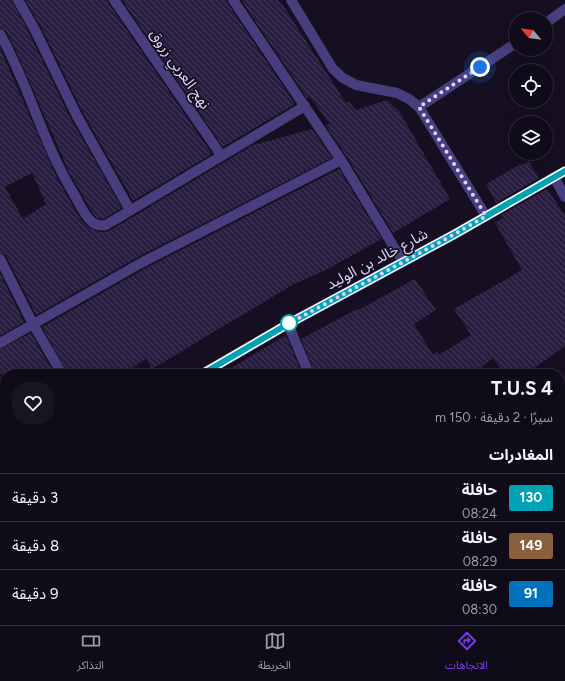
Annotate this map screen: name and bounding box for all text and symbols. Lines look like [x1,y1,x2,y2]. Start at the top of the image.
north arrow [509,12,553,56]
map controls [509,12,553,160]
street label: نهج العربي زروق [143,25,214,114]
your location [470,57,490,77]
button: locate [509,64,553,108]
button: layers [509,116,553,160]
street label: شارع خالد بن الوليد [323,225,432,296]
unlabelled marker [280,314,298,332]
text: T.U.S 4 [491,377,553,400]
button: heart [12,382,54,424]
text: سيرًا · 2 دقيقة · 150 m [435,410,553,425]
text: المغادرات [489,446,553,464]
text: حافلة [462,481,497,499]
text: 3 دقيقة [12,489,58,507]
text: 130 [520,489,542,506]
text: 08:24 [462,506,497,521]
text: حافلة [462,529,497,547]
text: 8 دقيقة [12,537,59,555]
text: 149 [520,537,542,554]
text: 08:29 [463,554,497,569]
text: حافلة [462,577,497,595]
text: 9 دقيقة [12,585,58,603]
text: 91 [524,585,538,602]
text: 08:30 [462,602,497,617]
tab: التذاكر [77,630,104,677]
tab: الخريطة [258,630,291,677]
tab: الاتجاهات [445,630,488,677]

